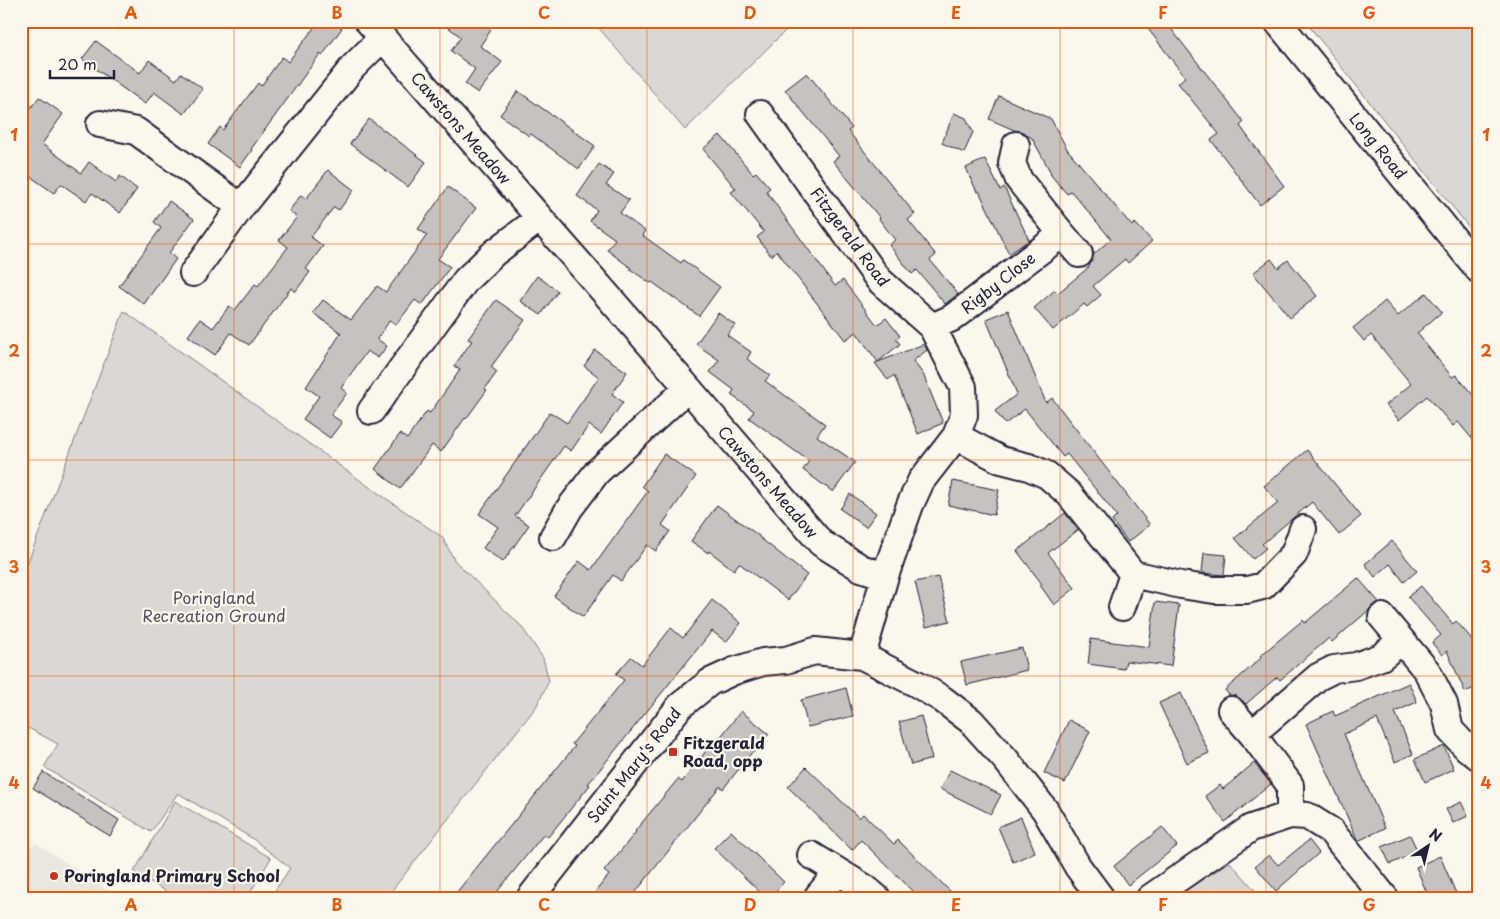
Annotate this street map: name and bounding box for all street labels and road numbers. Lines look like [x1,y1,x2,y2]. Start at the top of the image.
street label: Cawstons Meadow [406,66,518,189]
street label: Long Road [1344,107,1413,184]
street label: Fitzgerald Road [805,182,896,291]
street label: Rigby Close [955,245,1040,319]
street label: Cawstons Meadow [713,420,825,543]
street label: Saint Mary's Road [580,702,686,827]

